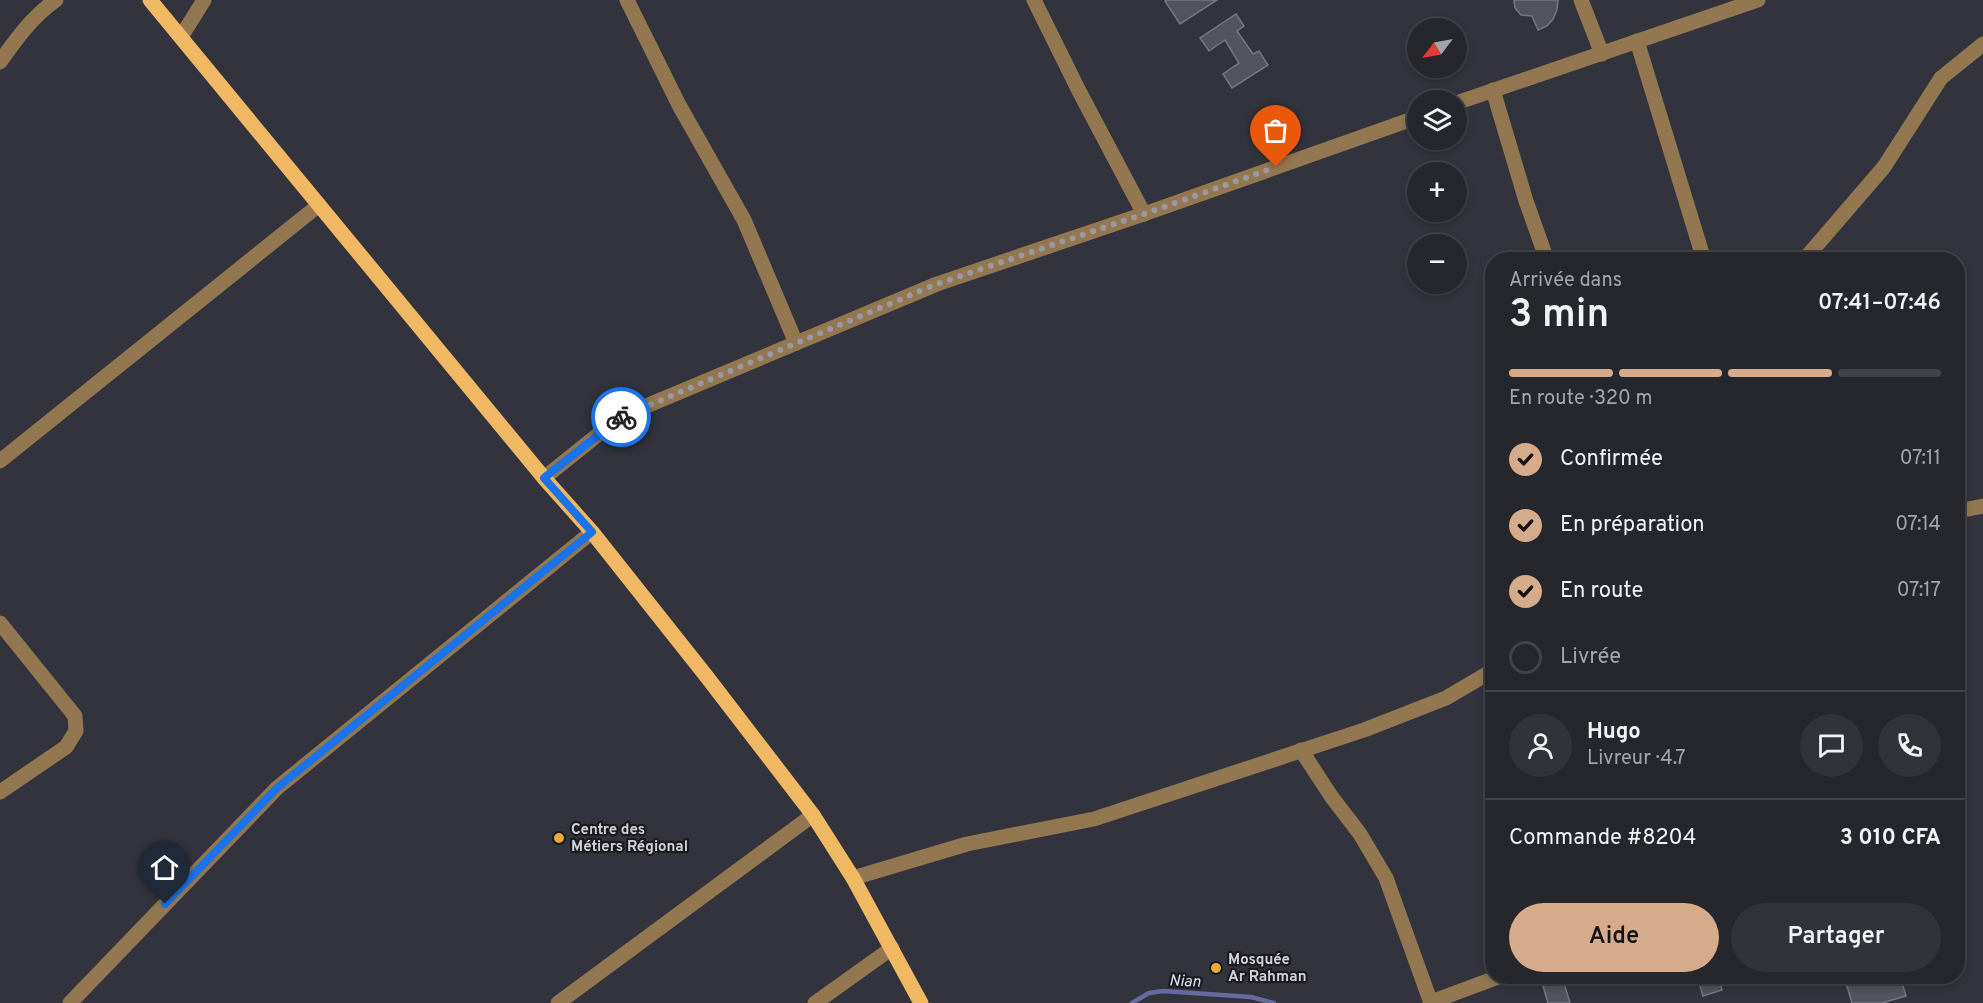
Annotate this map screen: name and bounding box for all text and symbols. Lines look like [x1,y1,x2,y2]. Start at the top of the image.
north arrow [1407,18,1467,78]
map controls [1407,18,1467,294]
button: layers [1407,90,1467,150]
pin [1250,105,1301,167]
icon: bag [1259,114,1292,147]
button: + [1407,162,1467,222]
button: − [1407,234,1467,294]
text: Arrivée dans [1509,268,1622,294]
text: 07:41–07:46 [1818,290,1941,317]
text: 3 min [1509,292,1609,341]
text: En route · 320 m [1509,386,1652,412]
courier [591,387,651,447]
icon: bike [605,401,638,434]
icon: check [1509,443,1542,476]
text: Confirmée [1560,446,1663,473]
text: 07:11 [1900,446,1941,472]
icon: check [1509,509,1542,542]
text: En préparation [1560,512,1705,539]
text: 07:14 [1895,512,1941,538]
icon: check [1509,575,1542,608]
text: En route [1560,578,1643,605]
text: 07:17 [1897,578,1941,604]
text: Livrée [1560,644,1621,671]
button: person [1509,714,1572,777]
button: chat [1800,714,1863,777]
button: phone [1878,714,1941,777]
text: Hugo [1587,719,1641,746]
text: Livreur · 4.7 [1587,746,1686,772]
place label: Centre des Métiers Régional [571,821,688,857]
text: Commande #8204 [1509,825,1696,852]
text: 3 010 CFA [1840,825,1941,852]
marker: Centre des Métiers Régional [552,831,566,845]
pin [139,842,190,904]
icon: home [148,851,181,884]
button: Aide [1509,903,1719,972]
button: Partager [1731,903,1941,972]
place label: Mosquée Ar Rahman [1228,951,1307,987]
marker: Mosquée Ar Rahman [1209,961,1223,975]
water label: Nian [1168,971,1202,993]

